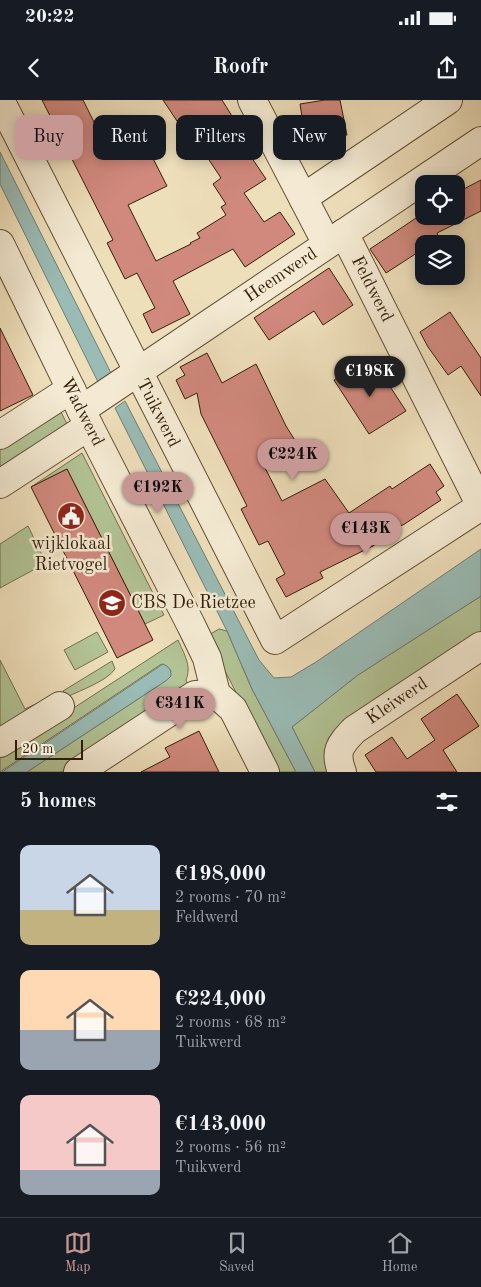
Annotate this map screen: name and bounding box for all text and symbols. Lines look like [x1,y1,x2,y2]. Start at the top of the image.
text: 20:22 [25,8,74,27]
icon: back [20,54,48,82]
icon: share [433,54,461,82]
text: Roofr [213,56,268,78]
chip: Buy [15,115,83,160]
chip: Rent [93,115,166,160]
chip: Filters [176,115,263,160]
chip: New [273,115,346,160]
map controls [415,175,465,285]
button: locate [415,175,465,225]
button: layers [415,235,465,285]
street label: Heemwerd [241,244,321,306]
street label: Feldwerd [348,253,396,325]
pin: €198K [335,356,405,398]
text: €198K [345,364,395,380]
street label: Wadwerd [57,375,107,449]
street label: Tuikwerd [133,376,183,450]
pin: €224K [258,438,328,481]
text: €224K [268,447,318,463]
pin: €192K [123,472,193,514]
text: €192K [133,480,183,496]
public building icon: wijklokaal Rietvogel [56,501,86,531]
pin: €143K [331,512,401,555]
text: €143K [341,521,391,537]
place label: wijklokaal Rietvogel [31,535,111,574]
school or university icon: CBS De Rietzee [97,588,127,618]
place label: CBS De Rietzee [131,594,256,612]
street label: Kleiwerd [363,674,431,728]
pin: €341K [145,688,215,730]
text: €341K [155,696,205,712]
scale bar [15,737,82,760]
text: 20 m [22,742,53,756]
icon: filters [433,788,461,816]
text: 5 homes [20,791,96,812]
text: €198,000 [175,864,266,885]
icon: home [60,865,120,925]
text: 2 rooms · 70 m² [175,890,286,906]
text: Feldwerd [175,910,239,926]
text: €224,000 [175,989,266,1010]
icon: home [60,990,120,1050]
text: 2 rooms · 68 m² [175,1015,286,1031]
text: Tuikwerd [175,1035,242,1051]
text: €143,000 [175,1114,266,1135]
icon: home [60,1115,120,1175]
text: 2 rooms · 56 m² [175,1140,286,1156]
text: Tuikwerd [175,1160,242,1176]
tab: Map [64,1229,92,1276]
tab: Saved [219,1229,255,1276]
tab: Home [382,1229,417,1276]

